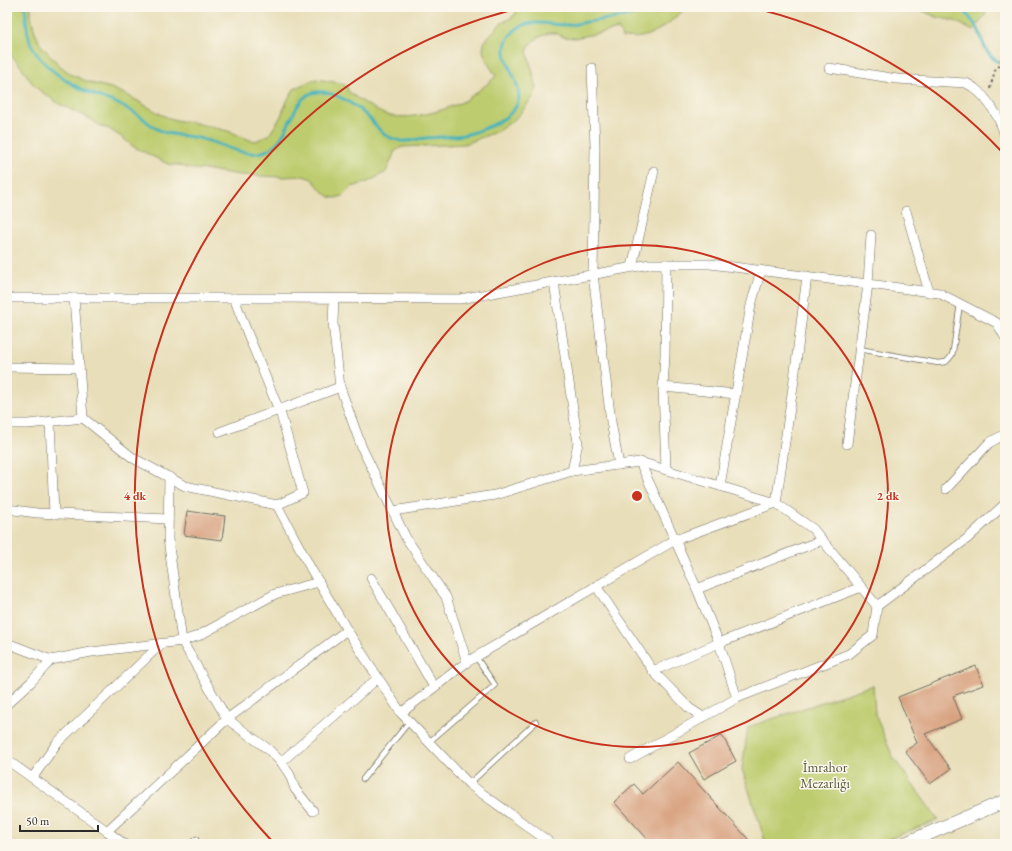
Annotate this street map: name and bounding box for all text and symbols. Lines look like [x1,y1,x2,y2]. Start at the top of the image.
text: 4 dk [124,488,147,504]
text: 2 dk [877,488,900,504]
centre of rings [630,489,644,503]
park label: İmrahor Mezarlığı [800,758,850,792]
scale bar [20,807,98,833]
text: 50 m [26,813,50,829]

